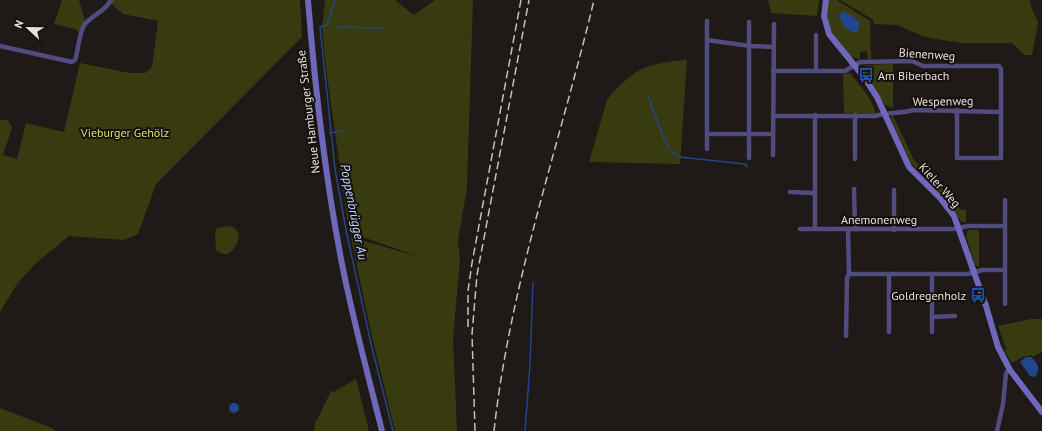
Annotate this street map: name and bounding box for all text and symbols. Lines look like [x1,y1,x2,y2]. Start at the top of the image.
north arrow [8,8,48,48]
text: N [11,18,27,30]
street label: Bienenweg [898,45,956,63]
street label: Neue Hamburger Straße [293,49,323,175]
bus stop icon: Am Biberbach [857,66,875,84]
place label: Am Biberbach [878,68,949,83]
street label: Wespenweg [912,93,974,109]
park label: Vieburger Gehölz [80,125,169,140]
street label: Kieler Weg [916,159,964,211]
water label: Poppenbrügger Au [336,163,372,262]
street label: Anemonenweg [841,212,917,227]
bus stop icon: Goldregenholz [969,286,987,304]
place label: Goldregenholz [891,288,966,303]

